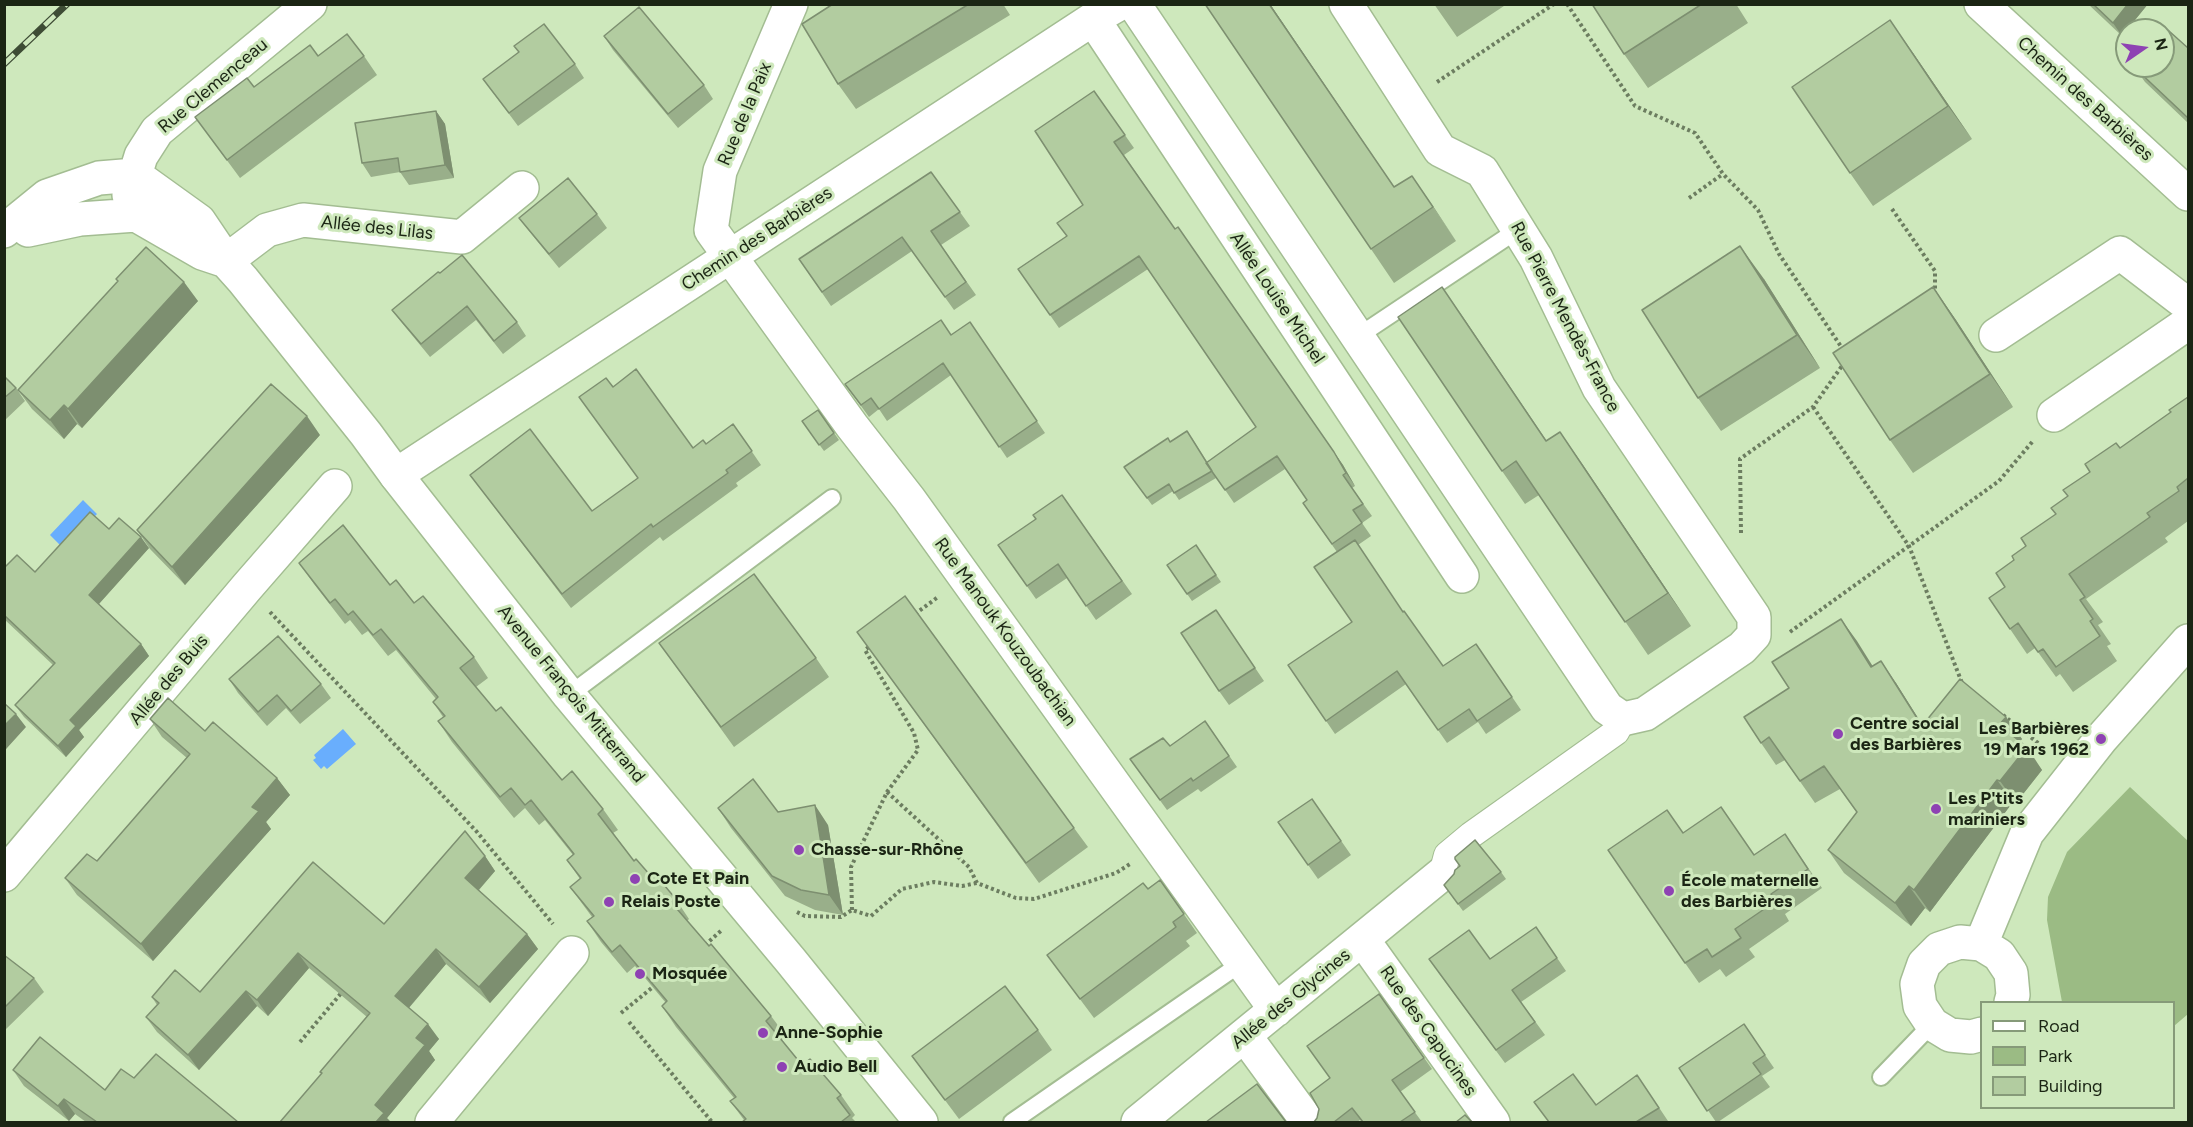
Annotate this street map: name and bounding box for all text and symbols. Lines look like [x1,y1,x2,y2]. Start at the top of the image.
north arrow [2115,18,2175,78]
street label: Chemin des Barbières [2013,32,2157,166]
street label: Rue Clemenceau [154,34,272,138]
text: N [2150,36,2172,52]
street label: Rue de la Paix [714,59,776,169]
street label: Chemin des Barbières [678,182,836,296]
street label: Allée des Lilas [320,211,434,245]
street label: Rue Pierre Mendès-France [1506,218,1624,416]
street label: Allée Louise Michel [1225,228,1329,368]
street label: Rue Manouk Kouzoubachian [929,534,1081,730]
street label: Avenue François Mitterrand [493,601,649,787]
street label: Allée des Buis [125,631,213,729]
place label: Centre social des Barbières [1850,713,1961,756]
place label: Les Barbières 19 Mars 1962 [1979,718,2089,760]
marker: Centre social des Barbières [1831,727,1845,741]
marker: Les Barbières 19 Mars 1962 [2094,732,2108,746]
place label: Les P'tits mariniers [1948,788,2025,830]
marker: Les P'tits mariniers [1929,802,1943,816]
place label: Chasse-sur-Rhône [811,839,963,861]
marker: Chasse-sur-Rhône [792,843,806,857]
place label: Cote Et Pain [647,868,749,890]
place label: École maternelle des Barbières [1681,870,1819,912]
marker: Cote Et Pain [628,872,642,886]
marker: École maternelle des Barbières [1662,884,1676,898]
place label: Relais Poste [621,891,721,913]
marker: Relais Poste [602,895,616,909]
street label: Allée des Glycines [1227,945,1355,1053]
street label: Rue des Capucines [1375,962,1481,1100]
place label: Mosquée [652,963,727,985]
marker: Mosquée [633,967,647,981]
legend [1980,1001,2175,1109]
text: Road [2038,1015,2079,1037]
place label: Anne-Sophie [775,1022,883,1044]
marker: Anne-Sophie [756,1026,770,1040]
text: Park [2038,1045,2072,1067]
place label: Audio Bell [794,1056,877,1078]
marker: Audio Bell [775,1060,789,1074]
text: Building [2038,1075,2103,1097]

